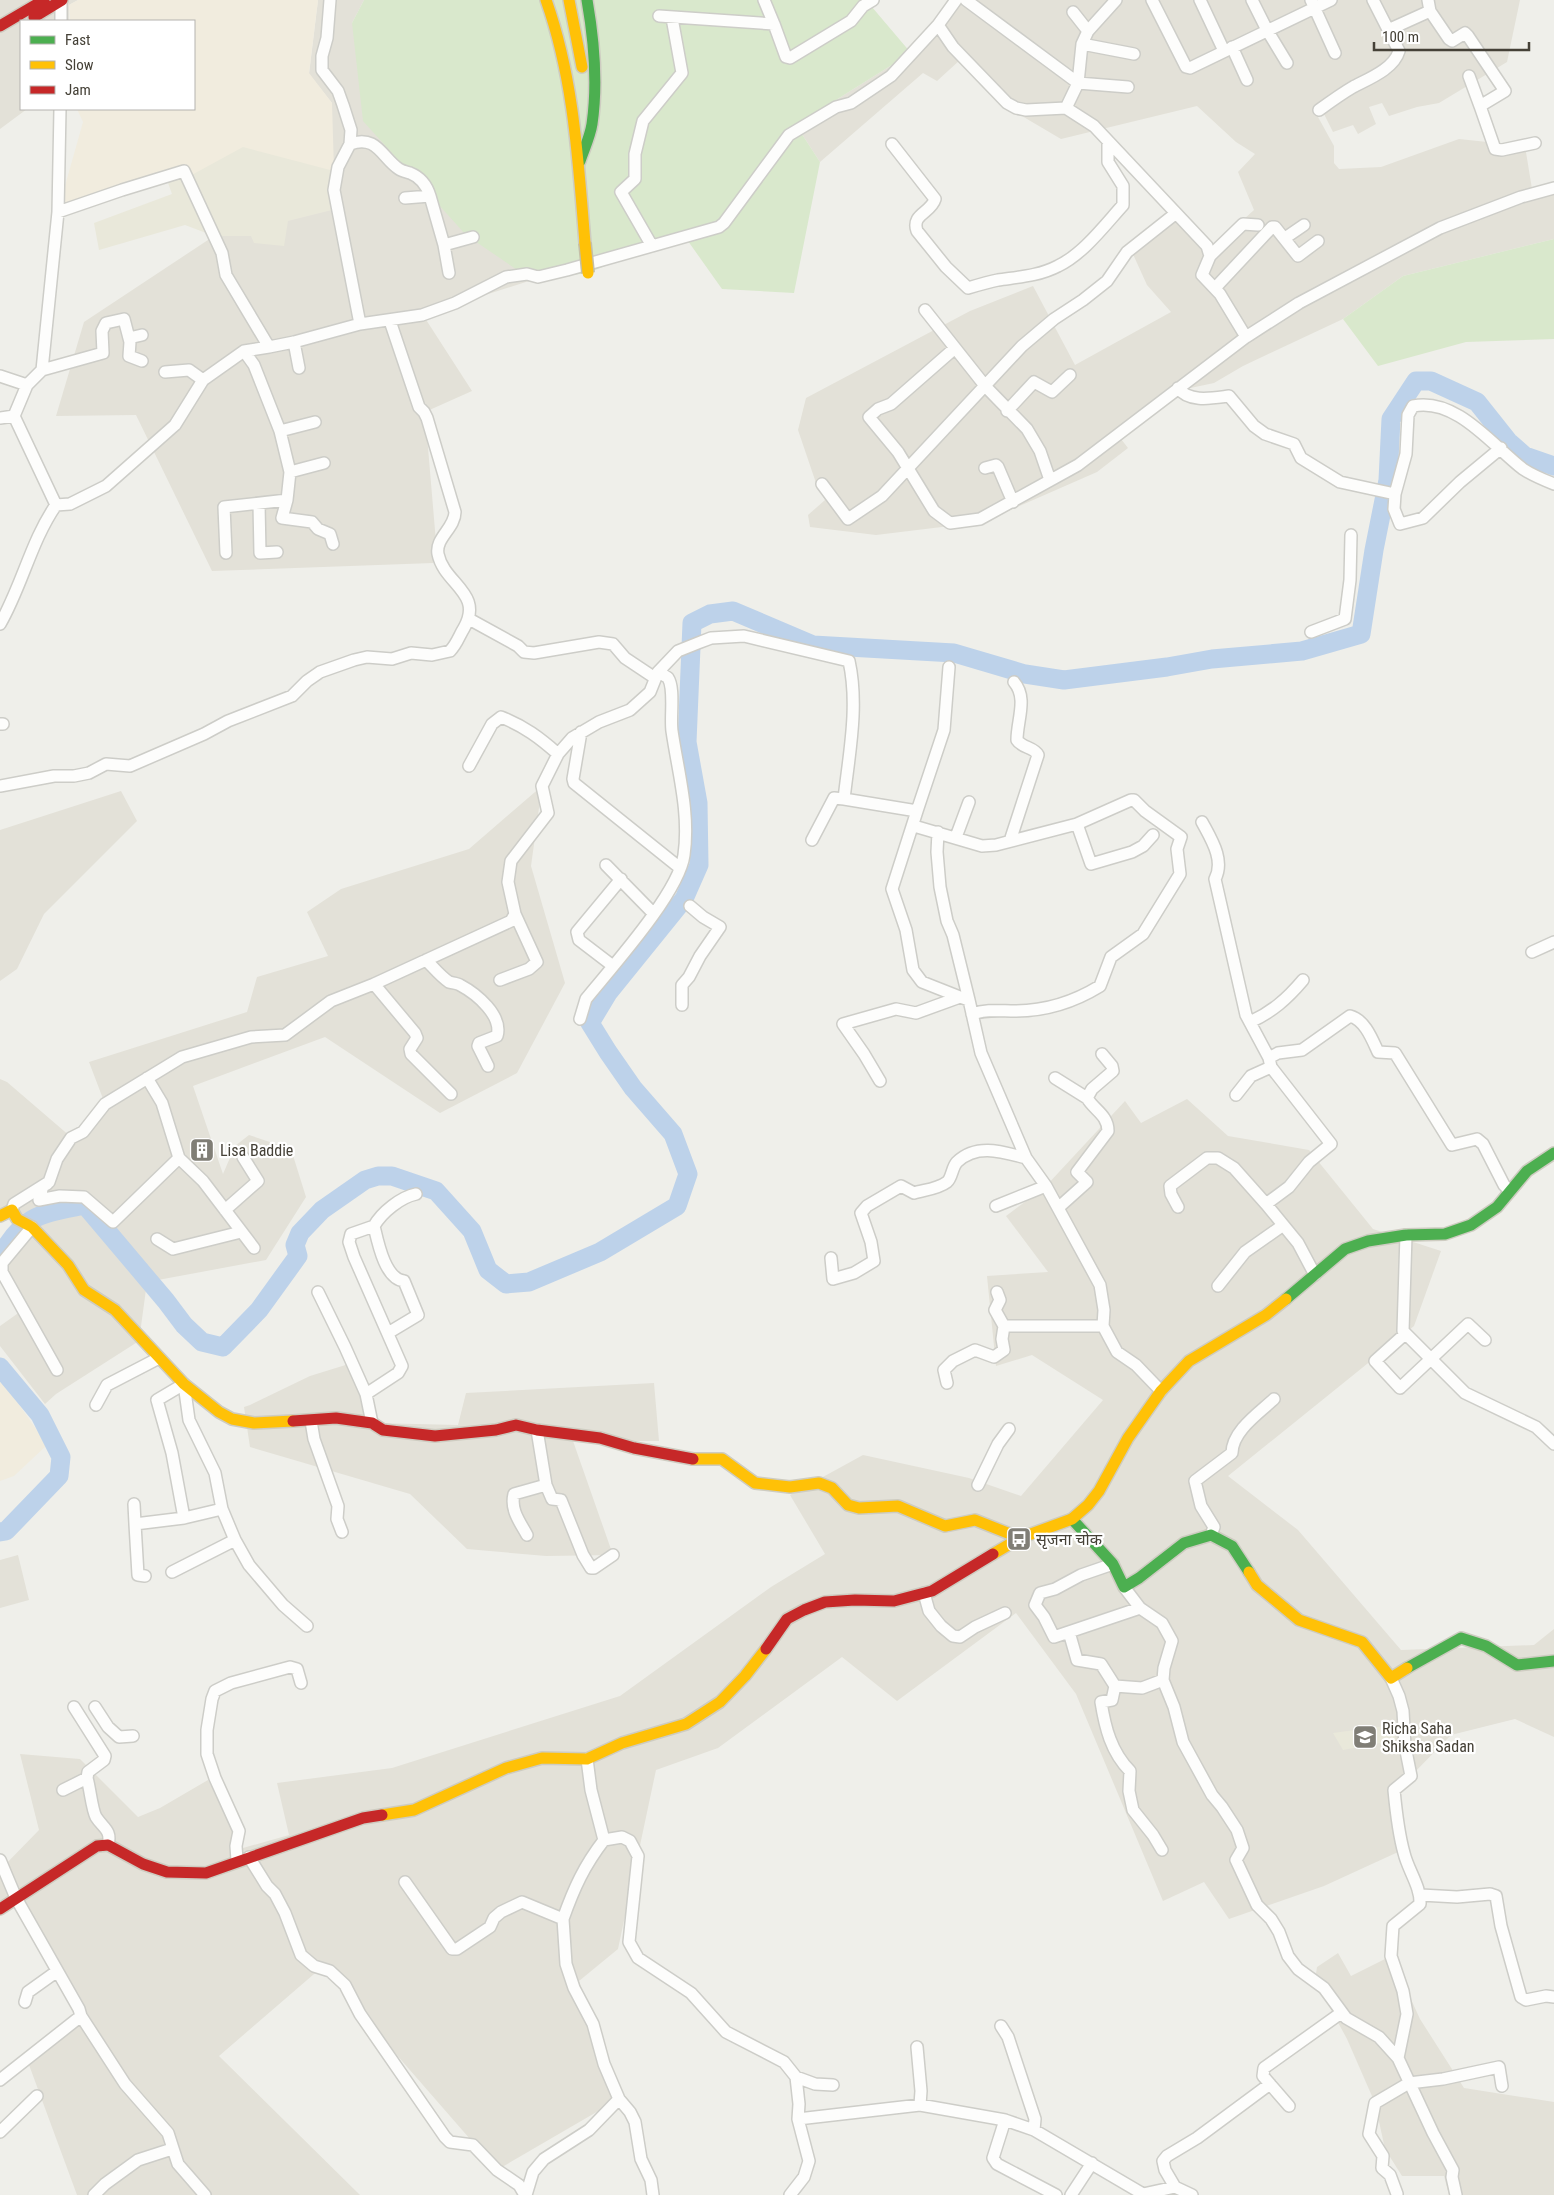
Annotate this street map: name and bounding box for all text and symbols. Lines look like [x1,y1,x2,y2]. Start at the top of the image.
legend [20,20,195,110]
scale bar [1374,20,1529,52]
text: 100 m [1382,28,1419,46]
text: Fast [65,31,90,49]
text: Slow [65,56,94,74]
text: Jam [65,81,91,99]
building icon: Lisa Baddie [189,1137,215,1163]
place label: Lisa Baddie [220,1141,293,1160]
bus stop icon: सृजना चोक [1006,1526,1032,1552]
place label: सृजना चोक [1036,1530,1103,1550]
place label: Richa Saha Shiksha Sadan [1382,1719,1475,1756]
school or university icon: Richa Saha Shiksha Sadan [1352,1724,1378,1750]

